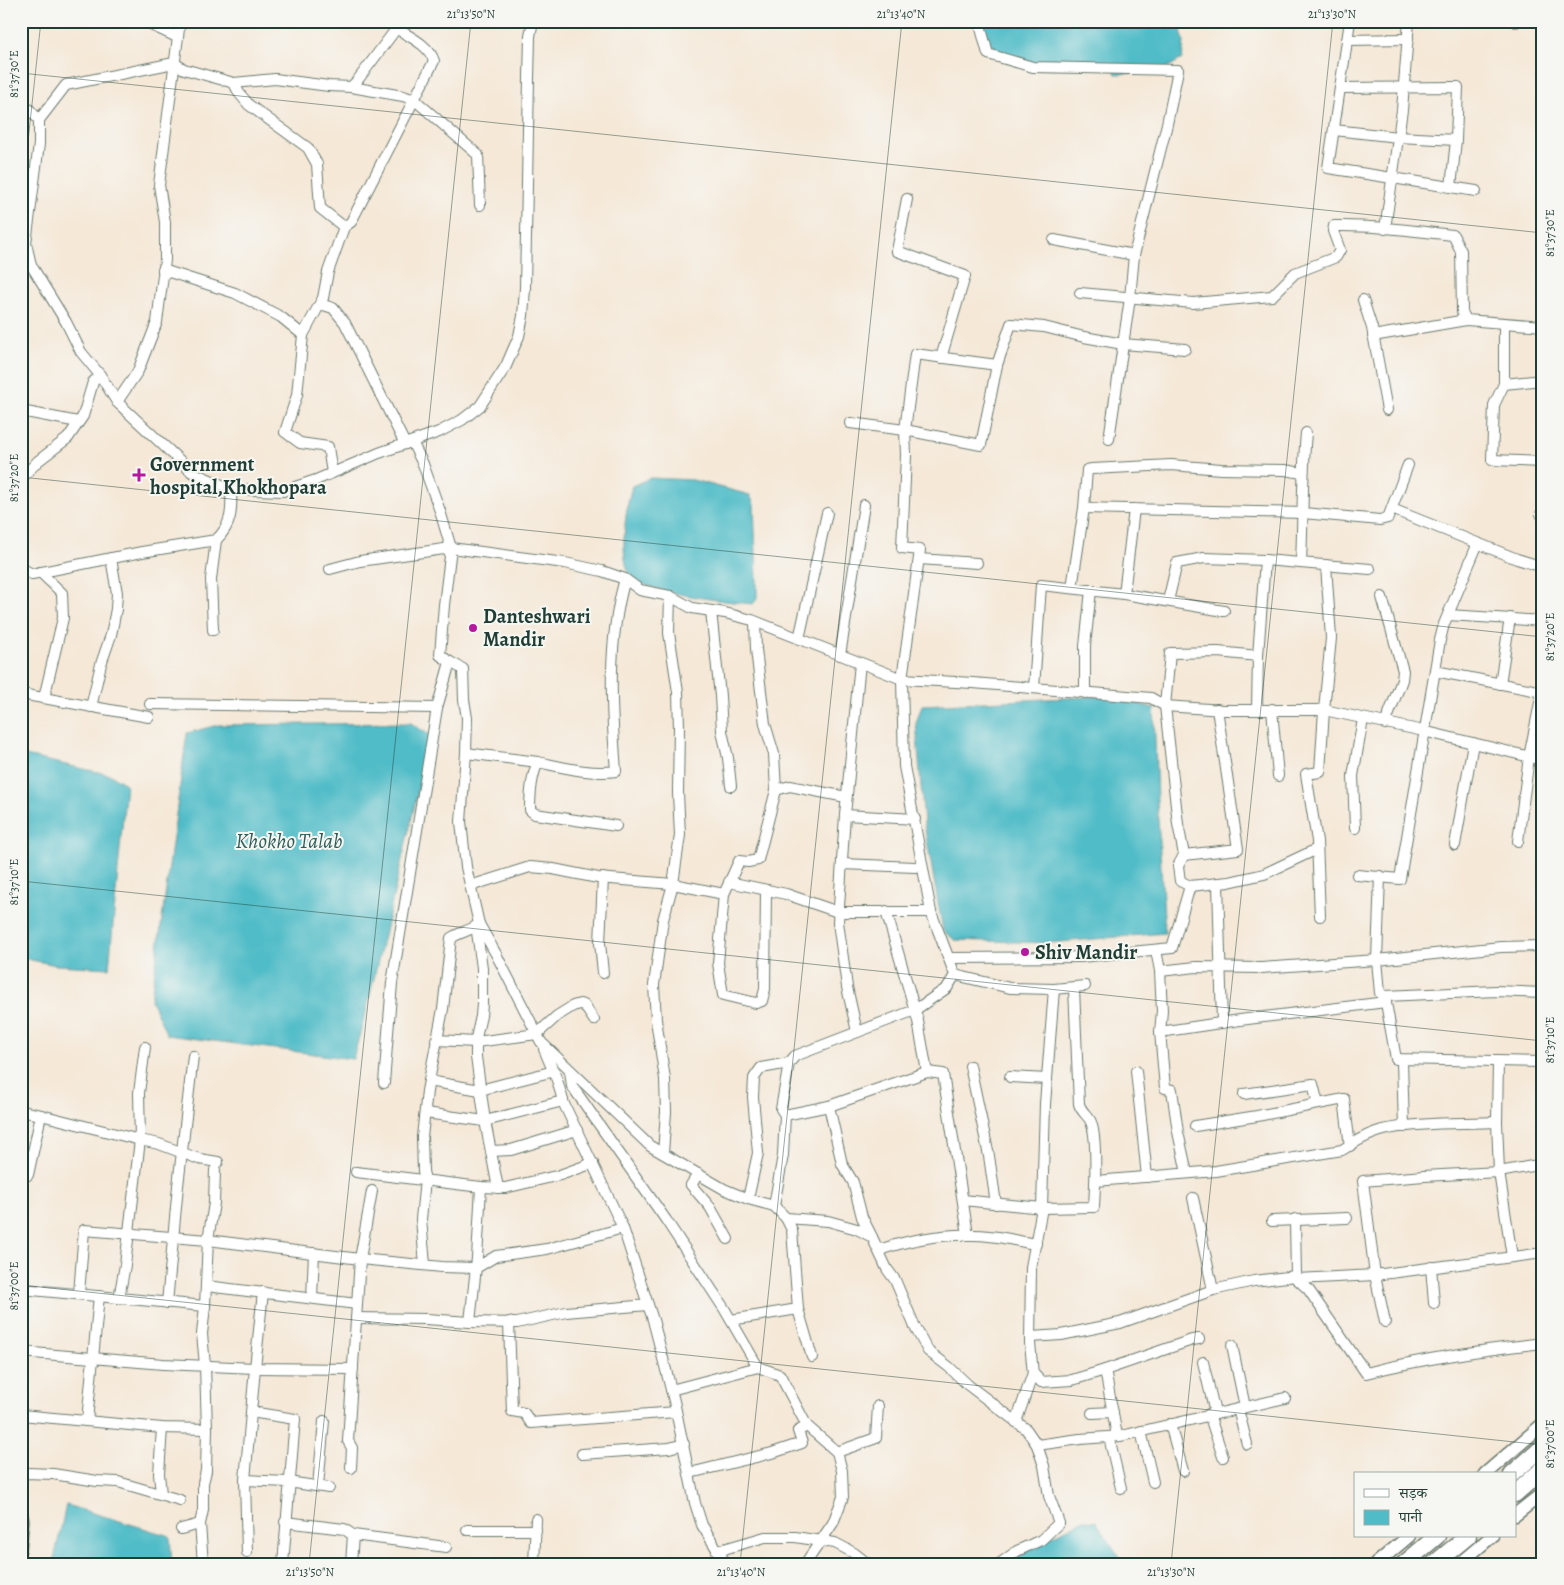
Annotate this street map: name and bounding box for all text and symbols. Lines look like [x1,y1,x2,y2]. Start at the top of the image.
text: 21°13'50"N [447,6,496,22]
text: 21°13'40"N [877,6,926,22]
text: 21°13'30"N [1308,6,1356,22]
text: 81°37'30"E [6,50,22,98]
text: 81°37'30"E [1542,209,1558,257]
place label: Government hospital,Khokhopara [150,451,327,501]
text: 81°37'20"E [6,454,22,502]
marker: Government hospital,Khokhopara [132,468,146,482]
place label: Danteshwari Mandir [483,603,591,653]
text: 81°37'20"E [1542,613,1558,661]
marker: Danteshwari Mandir [467,622,479,634]
water label: Khokho Talab [236,827,343,855]
text: 81°37'10"E [6,859,22,905]
place label: Shiv Mandir [1035,939,1138,966]
marker: Shiv Mandir [1019,946,1031,958]
text: 81°37'10"E [1542,1017,1558,1063]
text: 81°37'00"E [6,1261,22,1311]
text: 81°37'00"E [1542,1419,1558,1469]
legend [1354,1472,1516,1538]
text: सड़क [1398,1483,1428,1503]
text: पानी [1398,1507,1423,1527]
text: 21°13'50"N [286,1564,335,1580]
text: 21°13'40"N [717,1564,766,1580]
text: 21°13'30"N [1147,1564,1195,1580]

